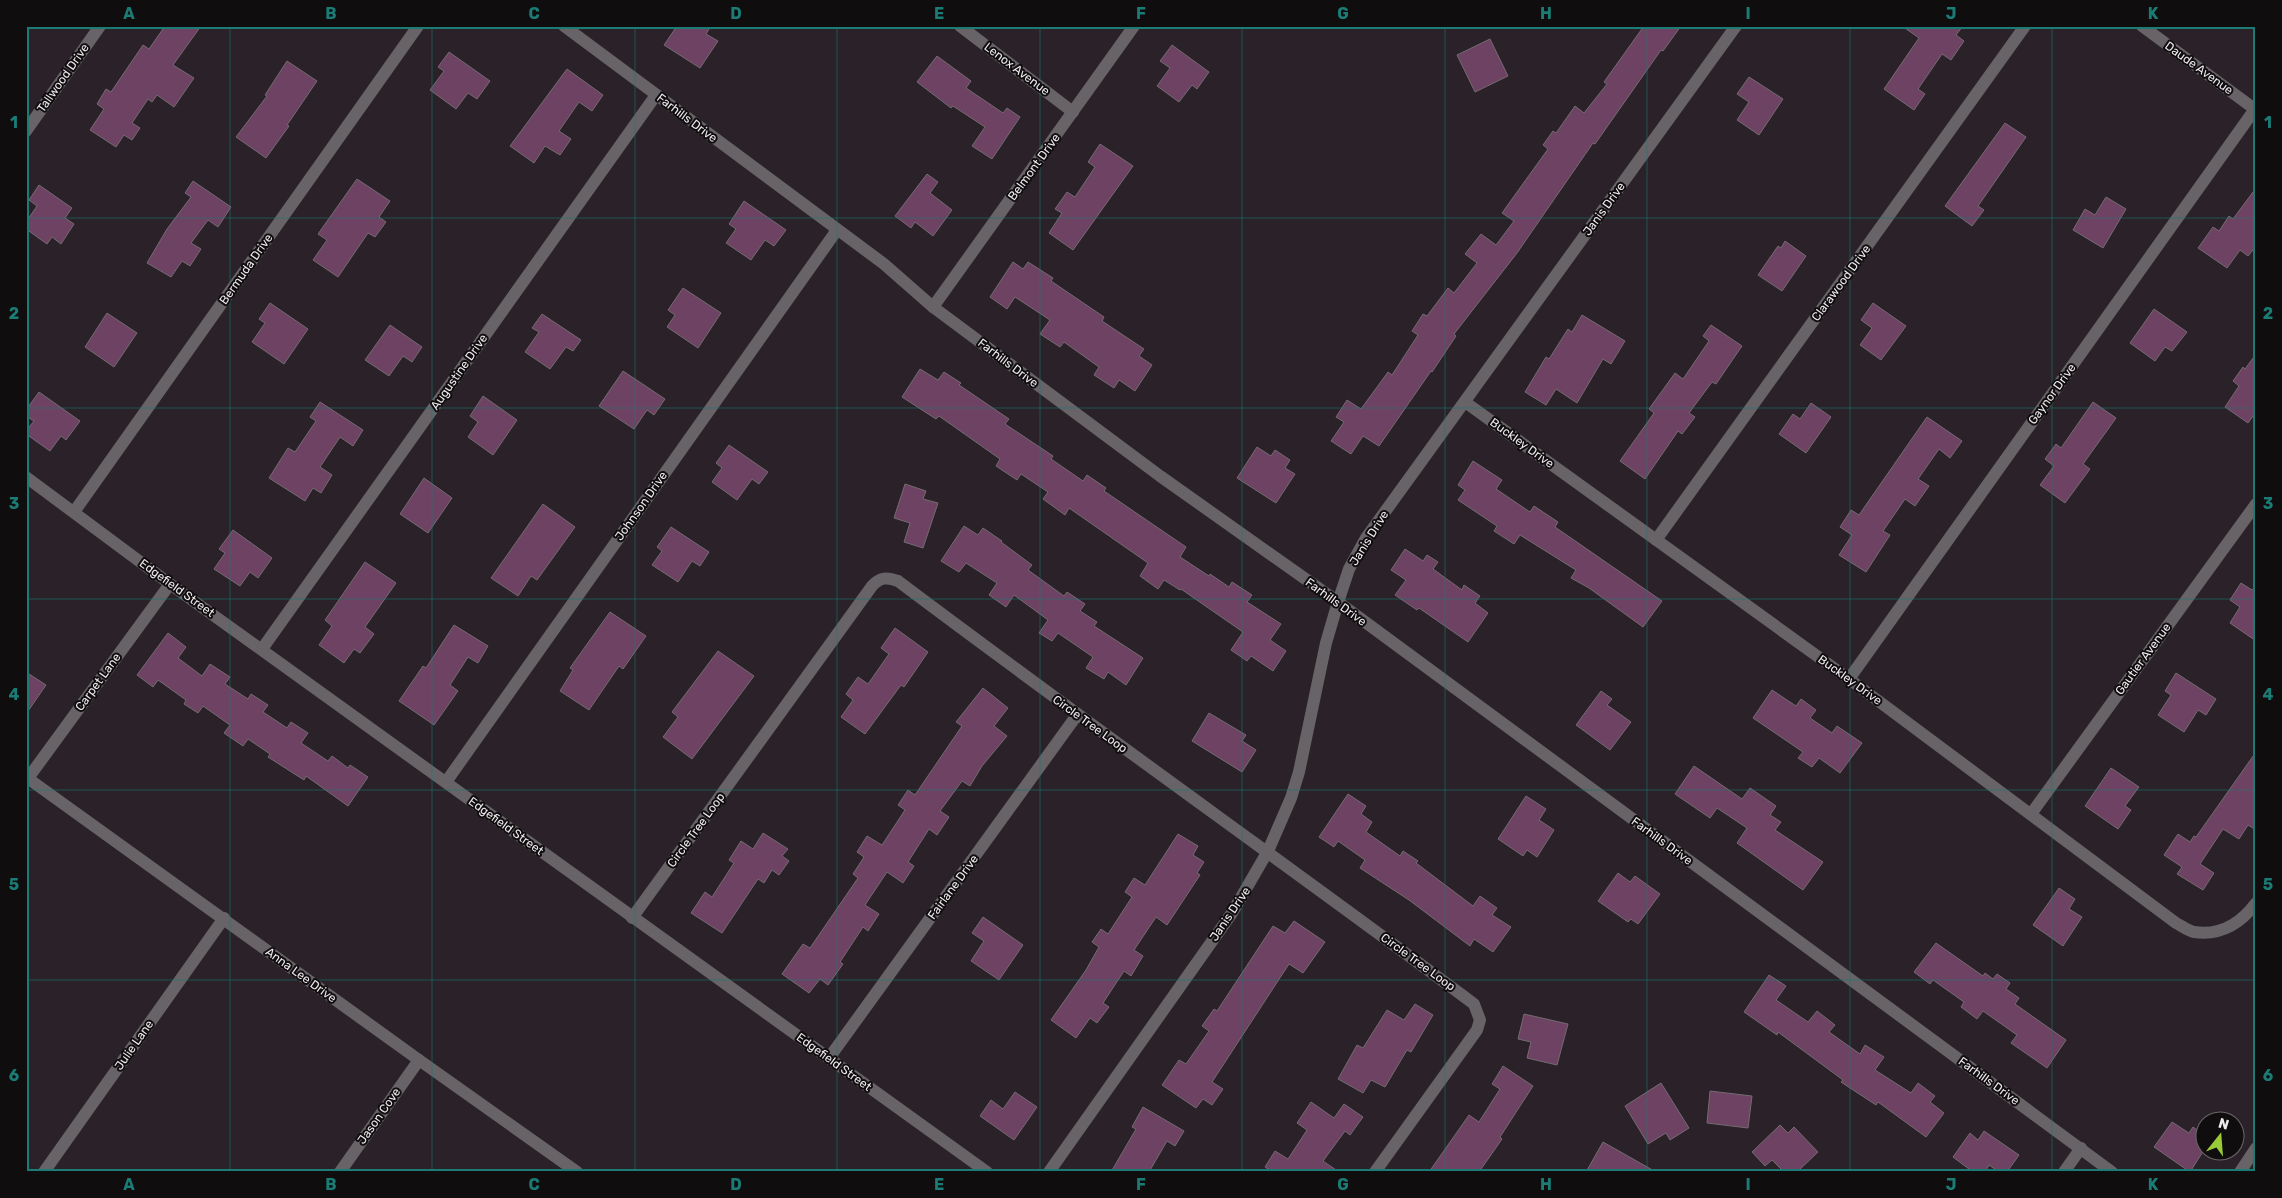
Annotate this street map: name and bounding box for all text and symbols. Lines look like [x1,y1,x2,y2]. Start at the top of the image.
text: A [123,4,135,23]
text: B [325,4,337,23]
text: C [528,4,540,23]
text: D [730,4,742,23]
text: E [934,4,944,23]
text: F [1136,4,1146,23]
text: G [1337,4,1349,23]
text: H [1540,4,1552,23]
text: I [1745,4,1751,23]
text: J [1946,4,1956,23]
text: K [2148,4,2159,23]
street label: Daude Avenue [2162,39,2236,98]
street label: Lenox Avenue [981,40,1053,98]
street label: Tallwood Drive [34,41,92,115]
street label: Farhills Drive [654,91,720,145]
text: 1 [10,113,18,132]
text: 1 [2264,113,2272,132]
street label: Belmont Drive [1005,131,1063,203]
street label: Janis Drive [1580,179,1628,238]
street label: Bermuda Drive [217,231,276,307]
street label: Clarawood Drive [1809,242,1874,324]
text: 2 [9,304,19,323]
text: 2 [2263,304,2273,323]
street label: Augustine Drive [428,331,490,413]
street label: Farhills Drive [975,336,1041,390]
street label: Gaynor Drive [2025,361,2079,427]
street label: Buckley Drive [1487,415,1557,471]
street label: Johnson Drive [612,469,670,543]
text: 3 [9,494,19,513]
text: 3 [2263,494,2273,513]
street label: Janis Drive [1347,508,1392,568]
street label: Edgefield Street [137,556,217,620]
street label: Farhills Drive [1303,575,1369,629]
street label: Gautier Avenue [2112,620,2174,698]
street label: Carpet Lane [72,650,124,714]
street label: Buckley Drive [1815,652,1885,708]
text: 4 [9,685,20,704]
text: 4 [2263,685,2274,704]
street label: Circle Tree Loop [1050,692,1130,756]
street label: Circle Tree Loop [664,790,728,870]
street label: Edgefield Street [466,794,546,858]
street label: Farhills Drive [1629,814,1695,868]
street label: Fairlane Drive [925,852,981,922]
text: 5 [9,875,19,894]
text: 5 [2263,875,2273,894]
street label: Janis Drive [1207,884,1253,944]
street label: Circle Tree Loop [1378,930,1458,994]
street label: Anna Lee Drive [263,945,339,1006]
street label: Julie Lane [112,1017,156,1073]
street label: Edgefield Street [794,1030,874,1094]
street label: Farhills Drive [1956,1054,2022,1108]
text: 6 [9,1066,19,1085]
text: 6 [2263,1066,2273,1085]
street label: Jason Cove [355,1085,404,1147]
north arrow [2194,1110,2244,1160]
text: N [2216,1114,2231,1134]
text: A [123,1175,135,1194]
text: B [325,1175,337,1194]
text: C [528,1175,540,1194]
text: D [730,1175,742,1194]
text: E [934,1175,944,1194]
text: F [1136,1175,1146,1194]
text: G [1337,1175,1349,1194]
text: H [1540,1175,1552,1194]
text: I [1745,1175,1751,1194]
text: J [1946,1175,1956,1194]
text: K [2148,1175,2159,1194]

